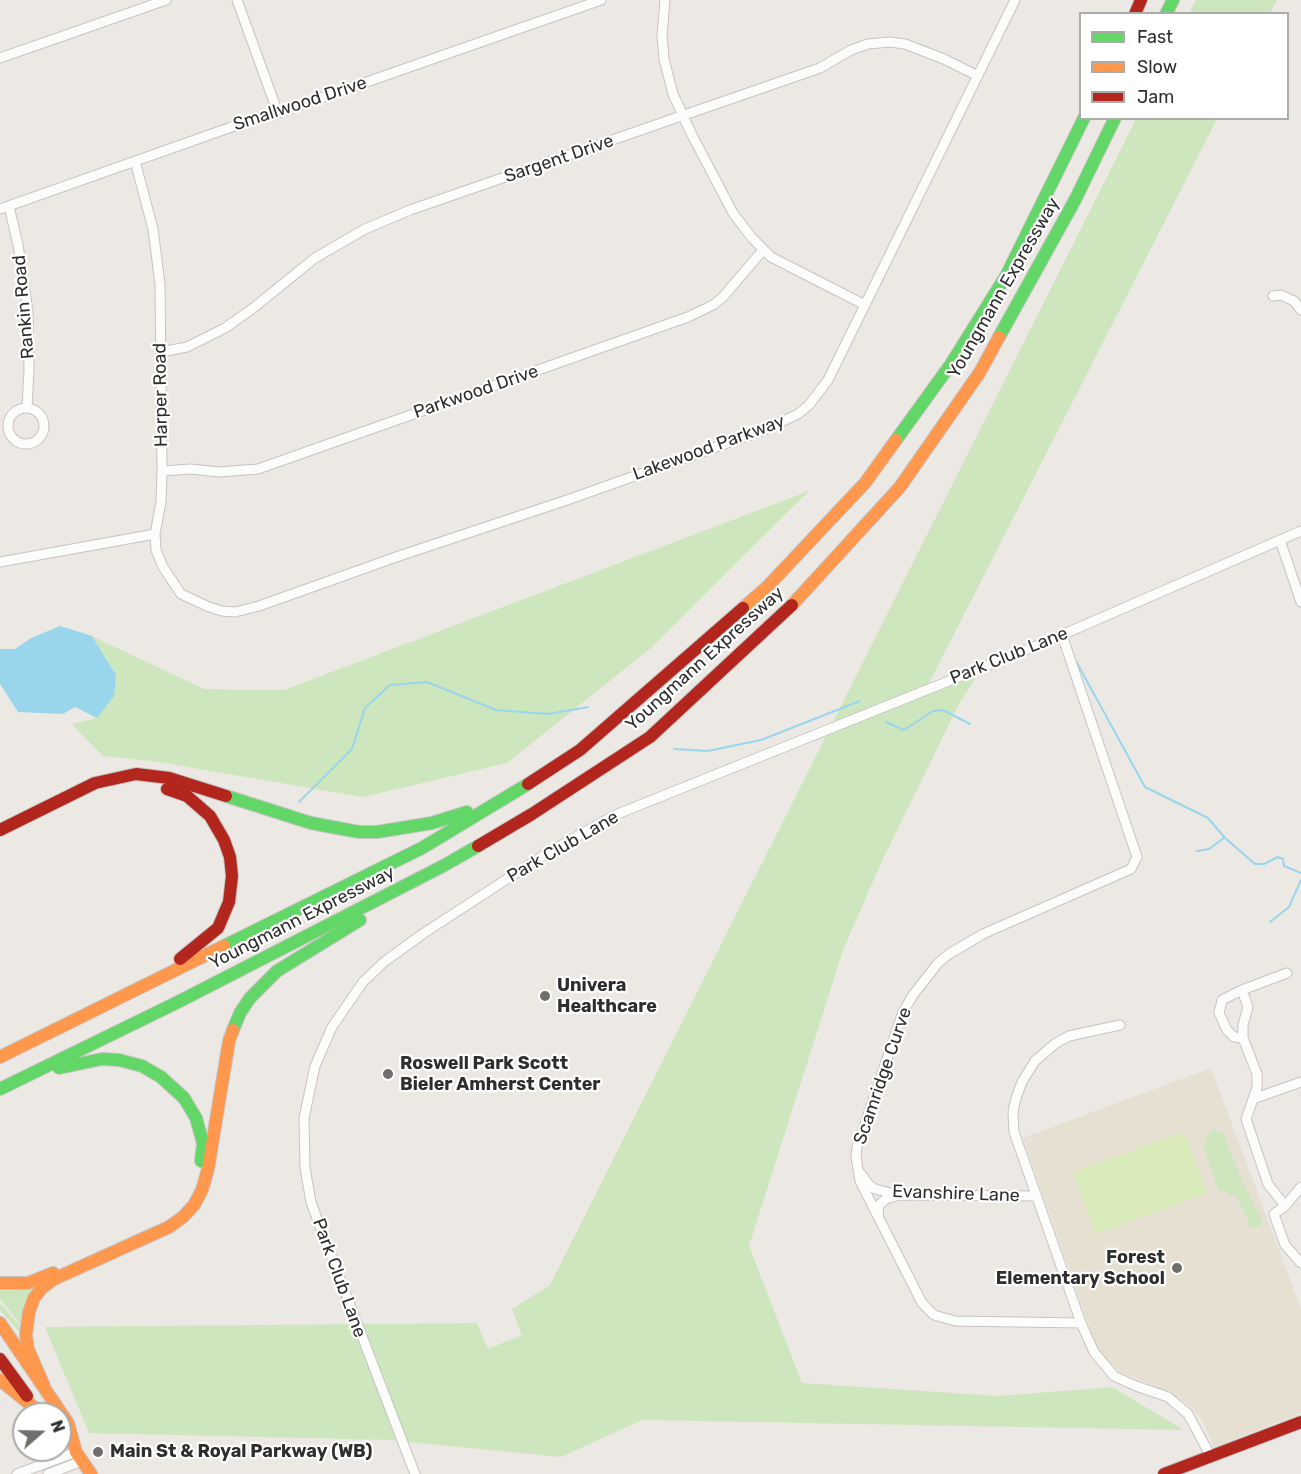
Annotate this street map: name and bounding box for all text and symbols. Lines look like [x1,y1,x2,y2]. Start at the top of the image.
legend [1079,12,1289,120]
text: Fast [1137,26,1173,48]
text: Slow [1137,56,1177,78]
street label: Smallwood Drive [230,72,370,136]
text: Jam [1137,86,1174,108]
street label: Sargent Drive [502,130,616,188]
street label: Youngmann Expressway [943,194,1065,382]
street label: Rankin Road [9,254,39,360]
street label: Harper Road [149,343,173,447]
street label: Parkwood Drive [411,361,541,423]
street label: Lakewood Parkway [630,410,788,486]
street label: Youngmann Expressway [622,582,788,736]
street label: Park Club Lane [947,623,1071,689]
street label: Park Club Lane [503,806,623,888]
street label: Youngmann Expressway [206,862,398,974]
place label: Univera Healthcare [557,975,657,1018]
marker: Univera Healthcare [538,989,552,1003]
street label: Scamridge Curve [849,1005,917,1147]
place label: Roswell Park Scott Bieler Amherst Center [400,1053,601,1096]
marker: Roswell Park Scott Bieler Amherst Center [381,1067,395,1081]
street label: Evanshire Lane [892,1181,1020,1207]
street label: Park Club Lane [307,1215,371,1341]
place label: Forest Elementary School [996,1247,1165,1290]
marker: Forest Elementary School [1170,1261,1184,1275]
north arrow [12,1402,72,1462]
text: N [47,1418,68,1435]
place label: Main St & Royal Parkway (WB) [110,1441,372,1463]
marker: Main St & Royal Parkway (WB) [91,1445,105,1459]

